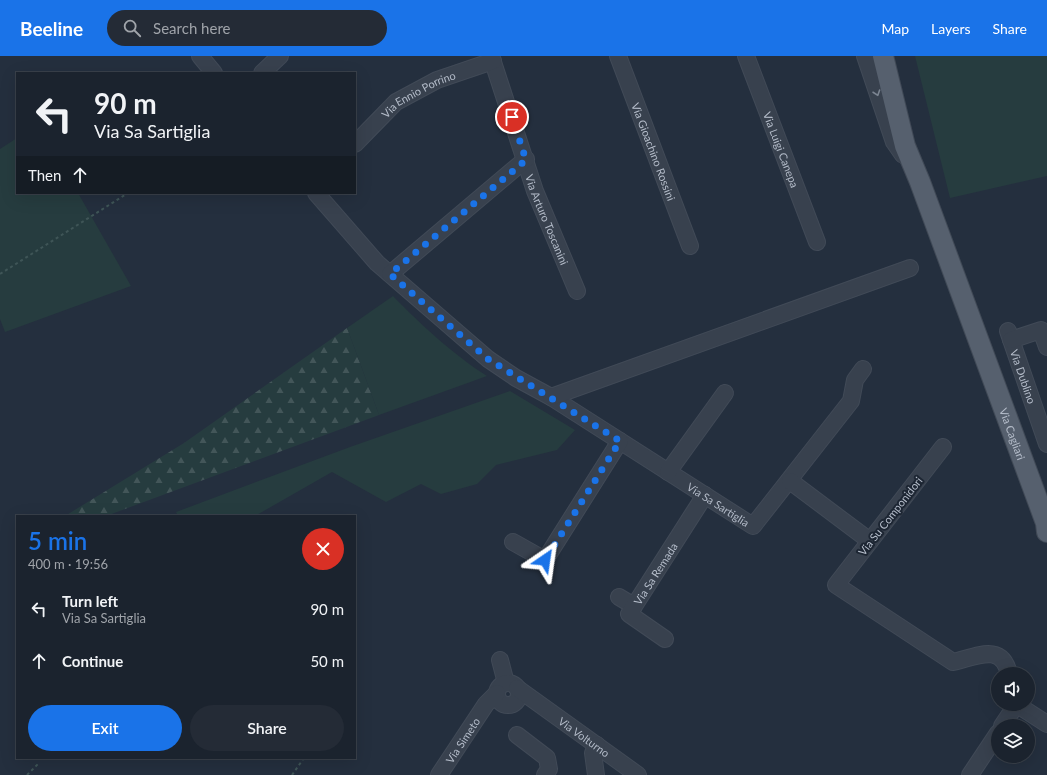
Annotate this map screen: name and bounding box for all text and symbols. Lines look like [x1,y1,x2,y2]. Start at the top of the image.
search box [107,10,387,46]
text: Beeline [20,17,83,40]
icon: search [121,17,143,39]
text: Search here [153,19,230,37]
text: Map [881,20,909,37]
text: Layers [931,20,971,37]
text: Share [993,20,1027,37]
street label: Via Ennio Porrino [378,68,457,120]
text: 90 m [94,86,157,120]
icon: left [28,88,80,140]
one-way arrow [873,89,881,96]
pin [495,100,529,134]
street label: Via Gioachino Rossini [630,101,679,203]
icon: arrive [501,106,523,128]
street label: Via Luigi Canepa [761,110,802,189]
text: Via Sa Sartiglia [94,120,210,142]
icon: ahead [69,164,91,186]
text: Then [28,166,61,184]
street label: Via Arturo Toscanini [523,173,572,267]
street label: Via Dublino [1008,347,1039,405]
street label: Via Cagliari [997,406,1029,462]
street label: Via Su Componidori [855,474,925,558]
street label: Via Sa Sartiglia [685,479,752,529]
text: 5 min [28,526,87,555]
button: close [302,528,344,570]
position arrow [524,539,566,581]
street label: Via Sa Remada [630,540,680,607]
text: 400 m · 19:56 [28,556,108,572]
text: Turn left [62,592,118,610]
icon: left [28,598,50,620]
text: 90 m [310,600,344,618]
text: Via Sa Sartiglia [62,610,146,626]
icon: ahead [28,650,50,672]
text: Continue [62,652,123,670]
text: 50 m [310,652,344,670]
map controls [991,667,1035,763]
button: sound [991,667,1035,711]
button: Exit [28,705,182,751]
button: Share [190,705,344,751]
street label: Via Volturno [556,714,613,759]
street label: Via Simeto [442,715,482,765]
button: layers [991,719,1035,763]

